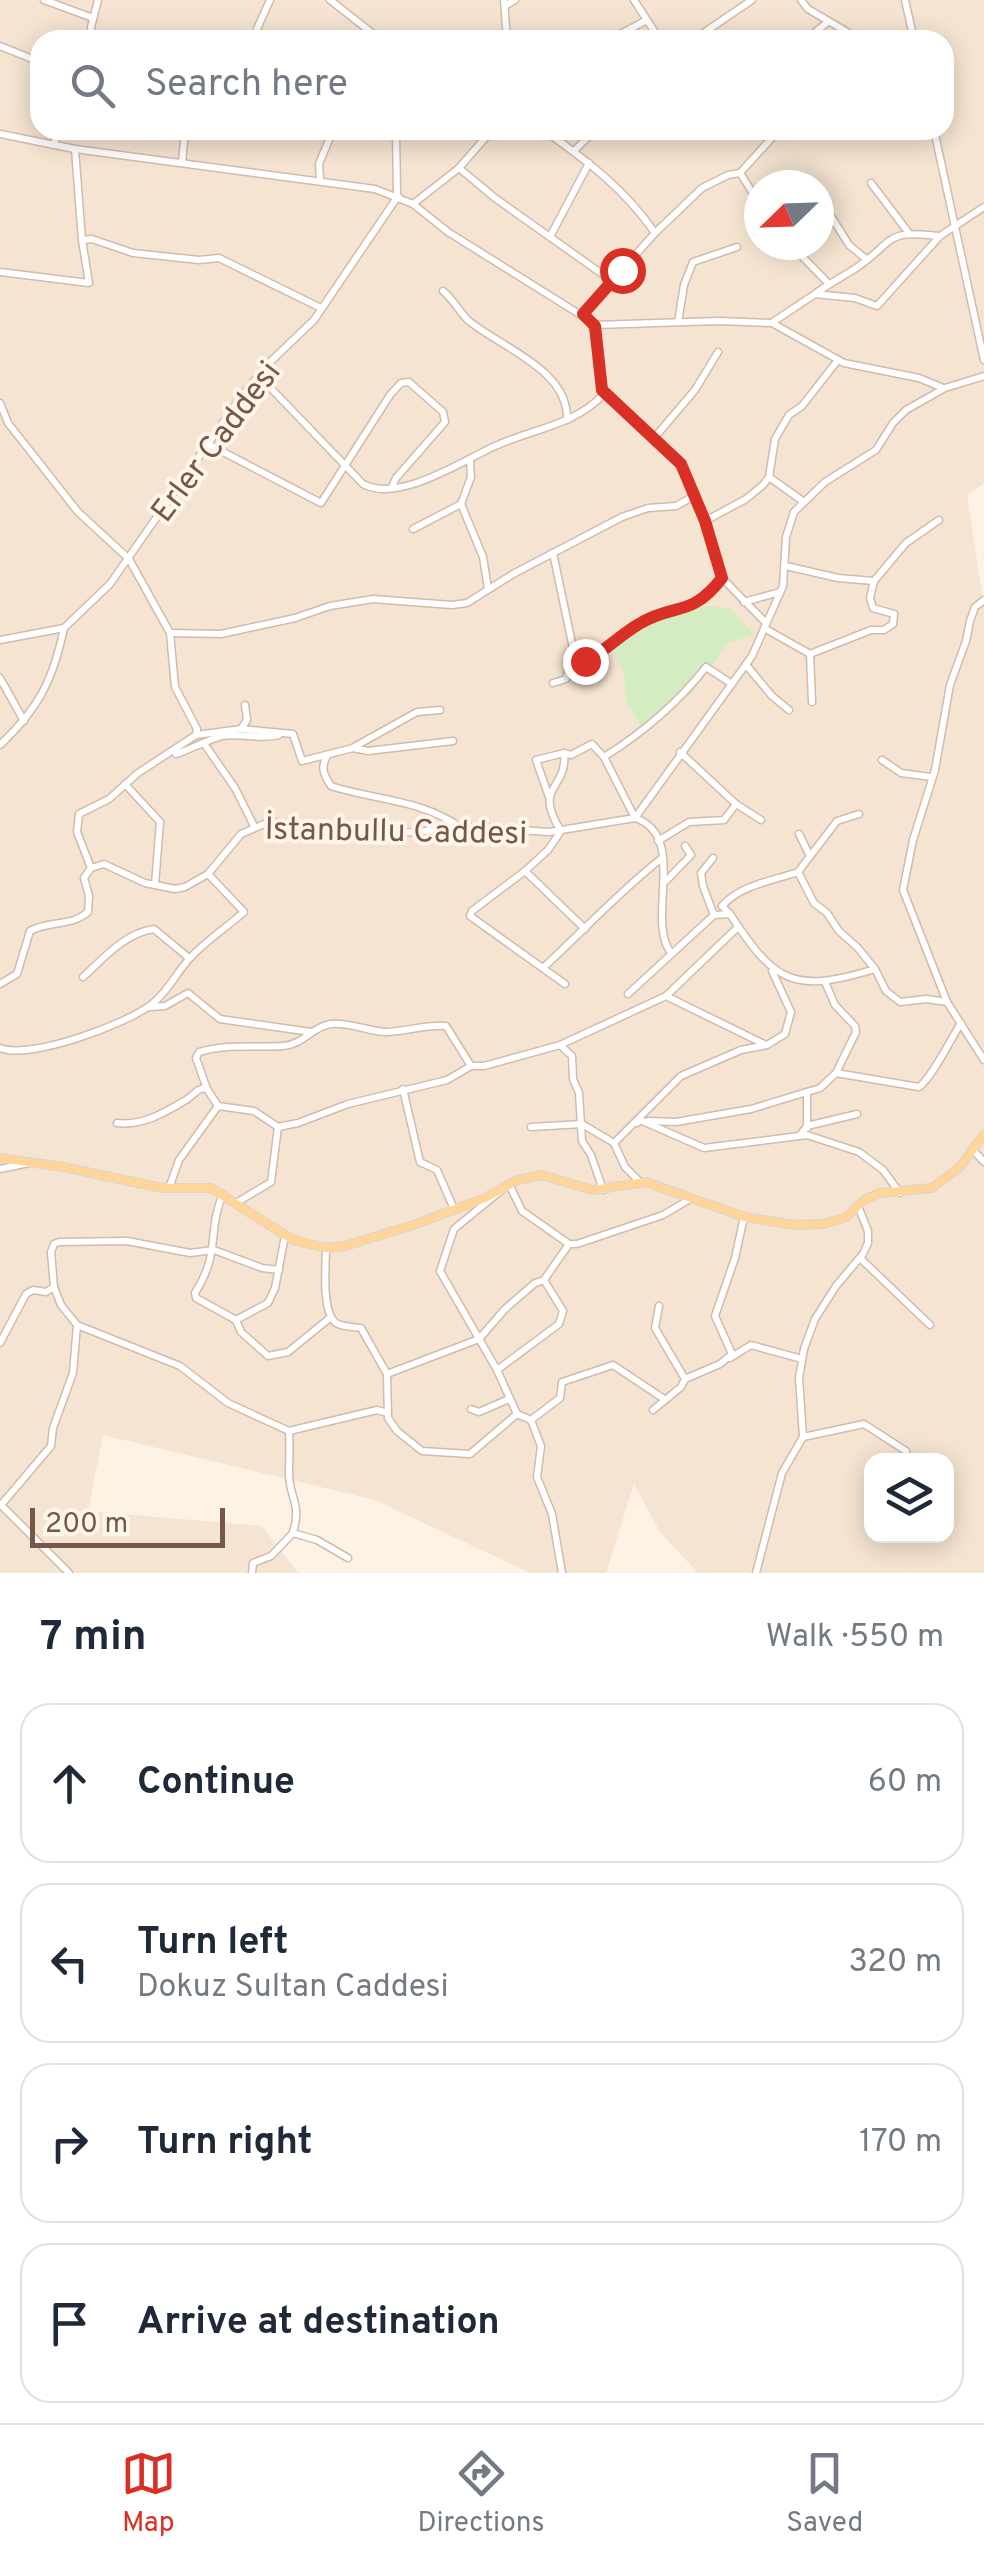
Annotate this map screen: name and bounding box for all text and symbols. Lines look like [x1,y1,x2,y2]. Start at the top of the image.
search box [30,30,954,140]
icon: search [65,58,120,113]
text: Search here [145,61,348,110]
north arrow [744,170,834,260]
route start [600,248,646,294]
street label: Erler Caddesi [144,354,291,531]
route end [563,639,609,685]
street label: İstanbullu Caddesi [264,810,528,855]
map controls [864,1453,954,1543]
button: layers [864,1453,954,1543]
scale bar [30,1503,225,1548]
text: 200 m [45,1507,128,1543]
text: 7 min [40,1612,147,1665]
text: Walk · 550 m [766,1618,944,1658]
icon: ahead [42,1756,97,1811]
text: Continue [137,1759,295,1808]
text: 60 m [868,1763,942,1803]
text: Turn left [137,1919,289,1968]
icon: left [42,1936,97,1991]
text: 320 m [849,1943,942,1983]
text: Dokuz Sultan Caddesi [137,1968,449,2008]
icon: right [42,2116,97,2171]
text: Turn right [137,2119,312,2168]
text: 170 m [859,2123,942,2163]
icon: arrive [42,2296,97,2351]
text: Arrive at destination [137,2299,500,2348]
tab: Map [121,2446,176,2542]
tab: Directions [417,2446,545,2542]
tab: Saved [786,2446,863,2542]

